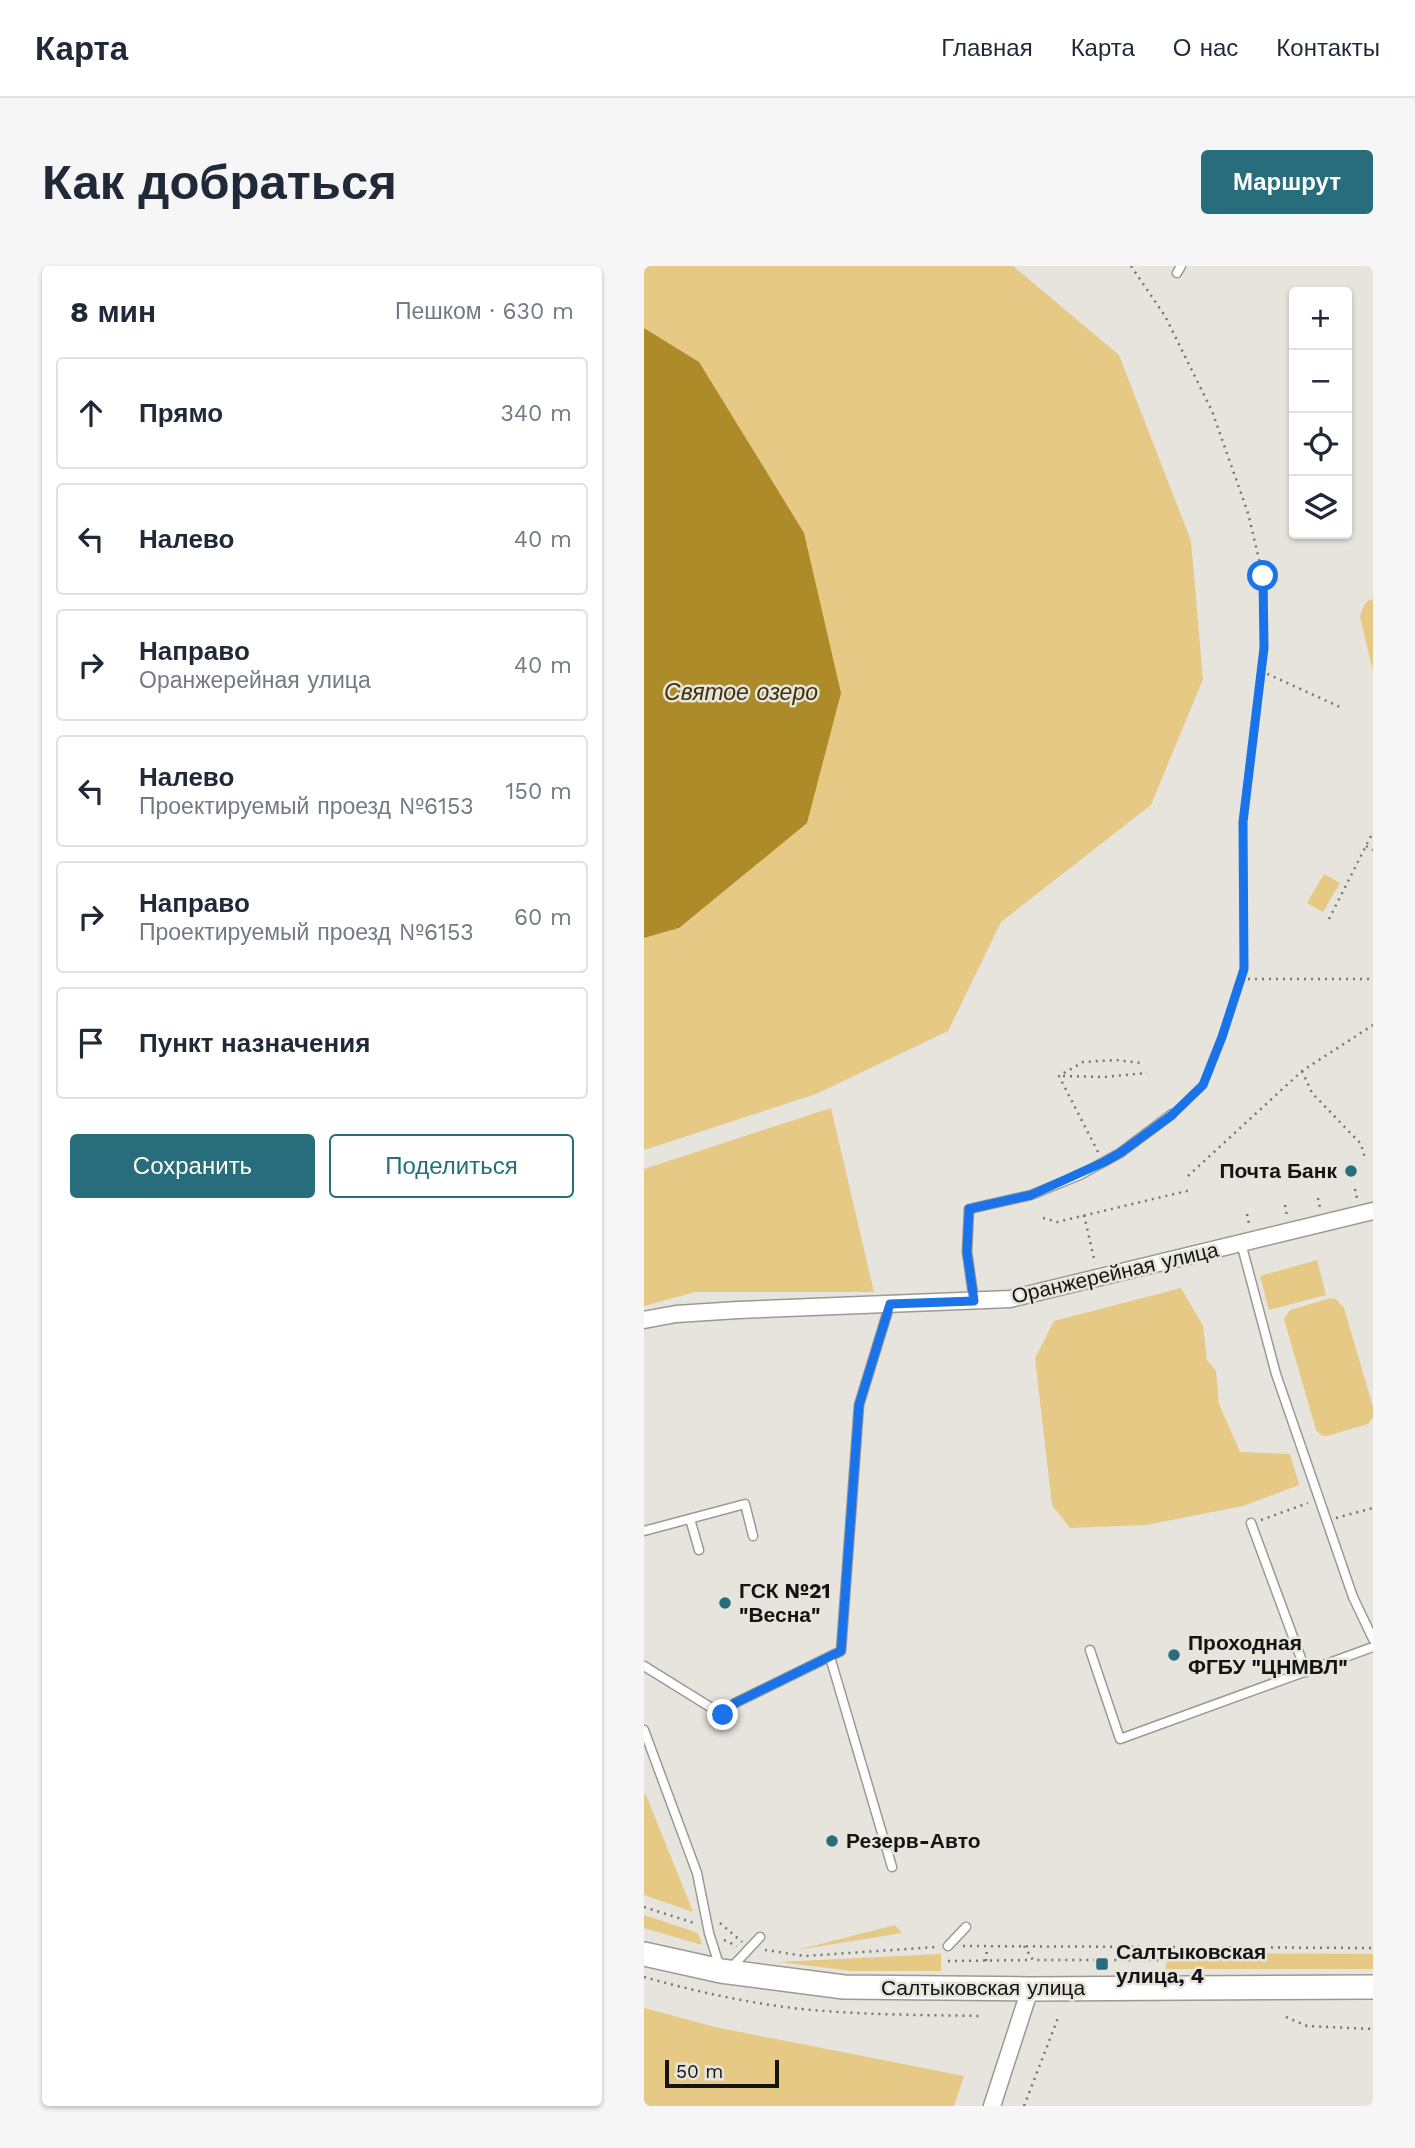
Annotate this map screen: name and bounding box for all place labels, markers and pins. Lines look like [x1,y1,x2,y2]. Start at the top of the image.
place label: Почта Банк [1219,1158,1337,1183]
marker: Почта Банк [1343,1163,1359,1179]
place label: ГСК №21 "Весна" [739,1578,831,1627]
marker: ГСК №21 "Весна" [717,1595,733,1611]
place label: Проходная ФГБУ "ЦНМВЛ" [1188,1630,1348,1679]
marker: Проходная ФГБУ "ЦНМВЛ" [1166,1647,1182,1663]
place label: Резерв-Авто [846,1828,980,1853]
marker: Резерв-Авто [824,1833,840,1849]
place label: Салтыковская улица, 4 [1116,1939,1266,1988]
marker: Салтыковская улица, 4 [1094,1956,1110,1972]

